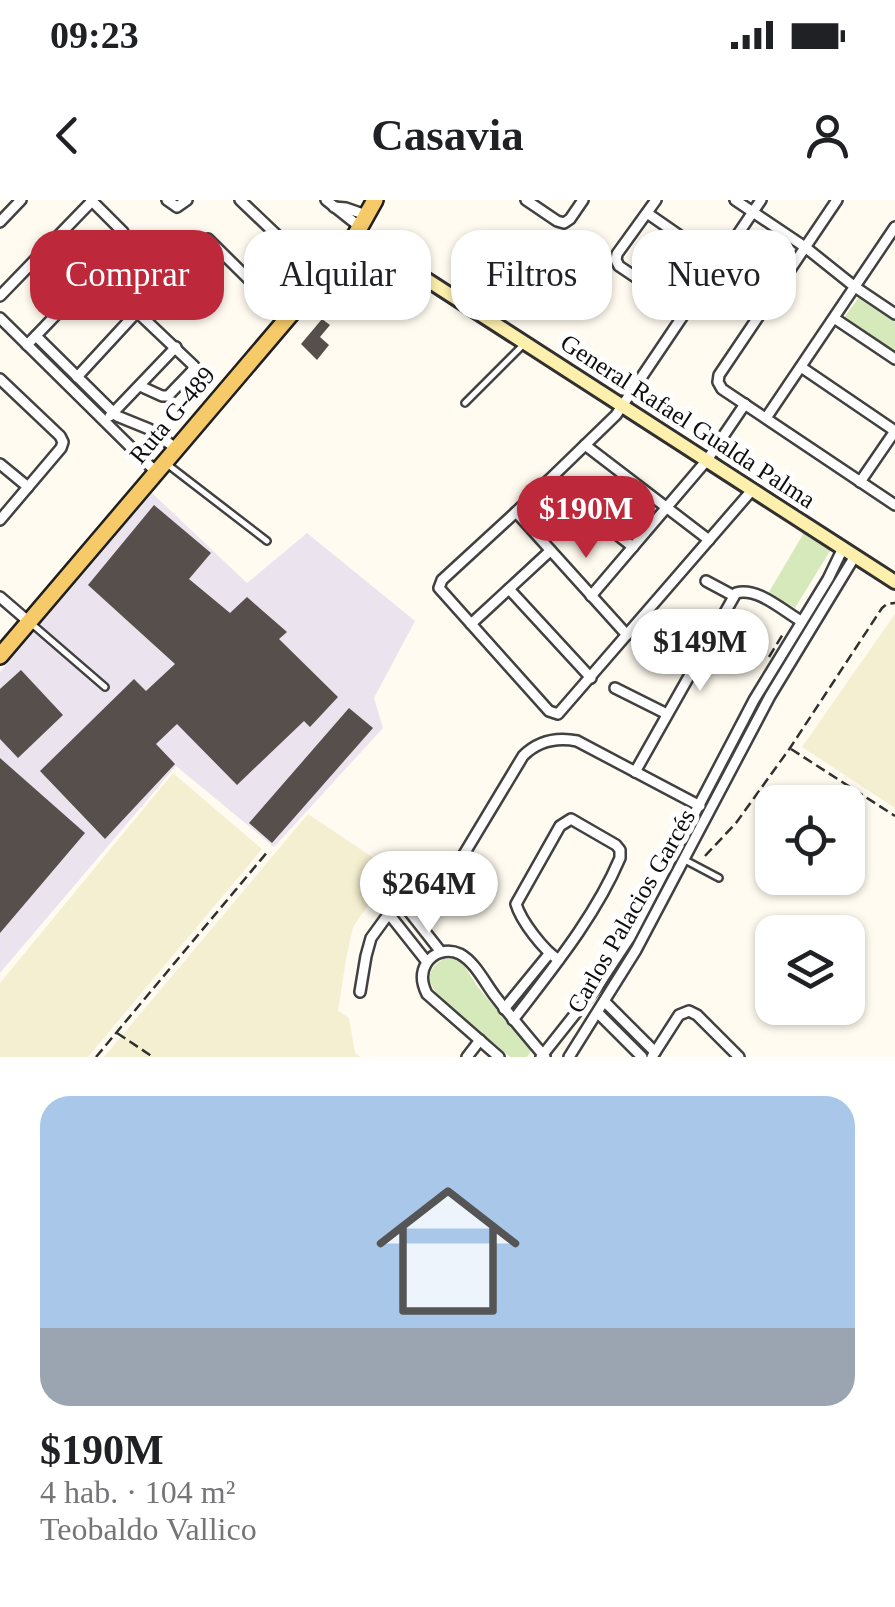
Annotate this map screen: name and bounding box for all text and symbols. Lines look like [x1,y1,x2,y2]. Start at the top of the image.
text: 09:23 [50,14,139,56]
icon: back [40,108,95,163]
icon: person [800,108,855,163]
text: Casavia [371,110,524,160]
chip: Comprar [30,230,224,320]
chip: Alquilar [244,230,431,320]
chip: Filtros [451,230,612,320]
chip: Nuevo [632,230,796,320]
street label: General Rafael Gualda Palma [556,329,820,513]
street label: Ruta G-489 [124,361,220,469]
pin: $190M [516,476,656,561]
text: $190M [539,490,633,526]
pin: $149M [630,609,770,694]
text: $149M [653,623,747,659]
map controls [755,785,865,1025]
button: locate [755,785,865,895]
street label: Carlos Palacios Garcés [562,804,700,1018]
pin: $264M [359,851,499,936]
text: $264M [382,865,476,901]
button: layers [755,915,865,1025]
icon: home [358,1161,538,1341]
text: $190M [40,1427,164,1473]
text: 4 hab. · 104 m² [40,1474,235,1510]
text: Teobaldo Vallico [40,1511,257,1547]

